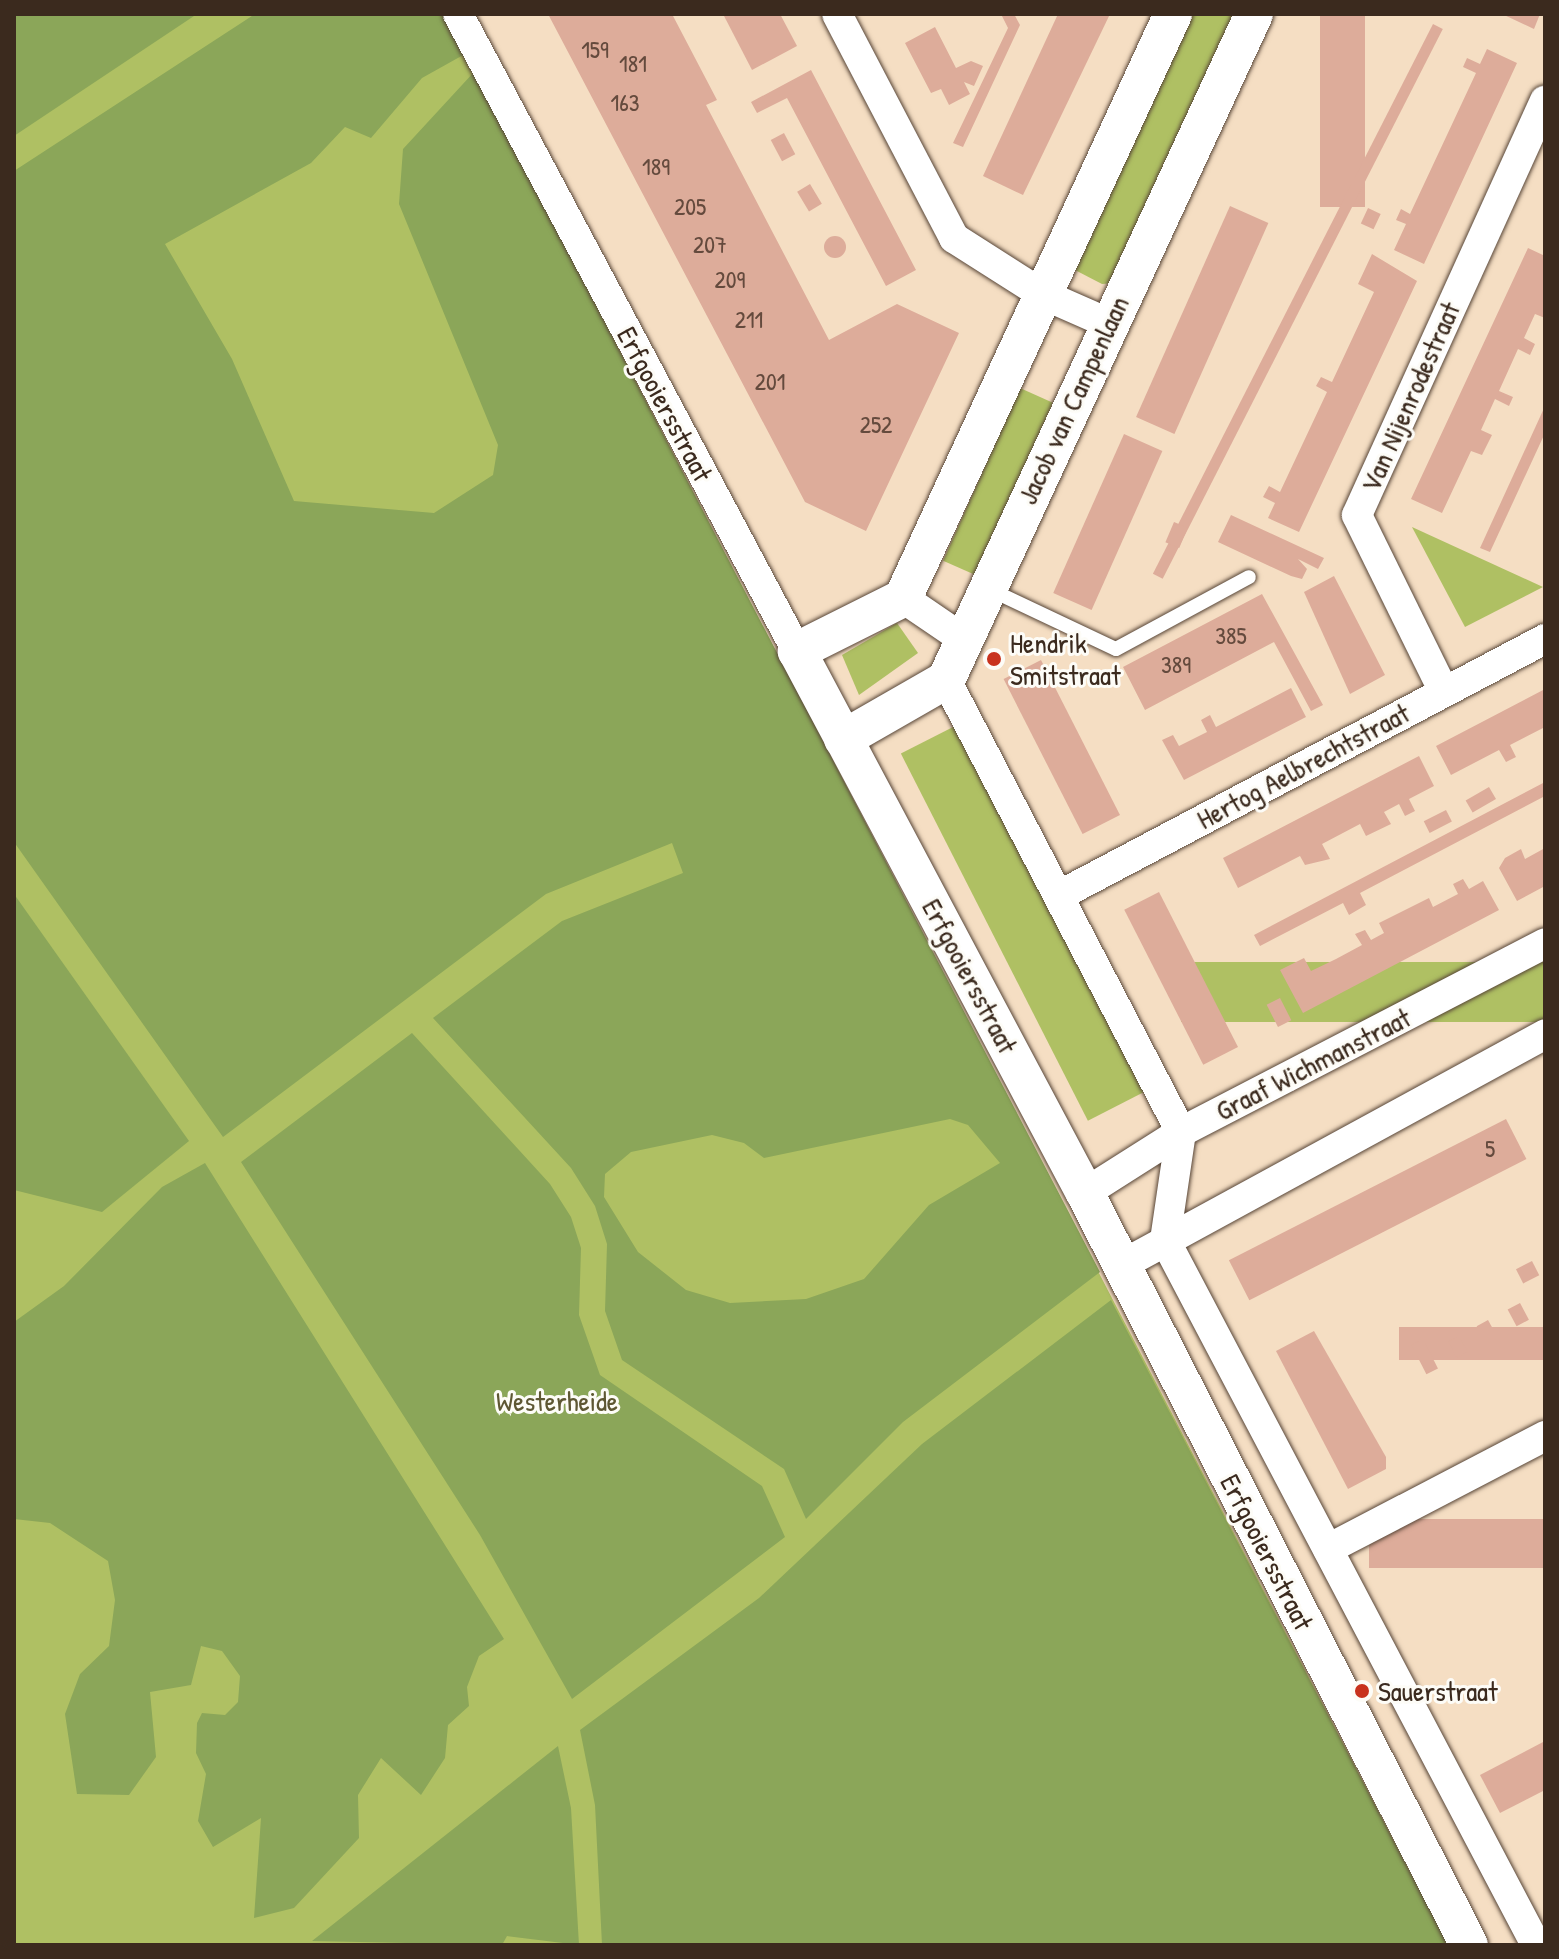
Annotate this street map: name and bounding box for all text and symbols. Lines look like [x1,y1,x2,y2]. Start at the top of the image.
house number: 159 [581,36,609,64]
house number: 181 [619,50,647,78]
house number: 163 [610,89,640,117]
house number: 189 [642,153,670,181]
house number: 205 [674,193,706,221]
house number: 207 [693,231,727,259]
house number: 209 [715,266,745,294]
street label: Jacob van Campenlaan [1010,291,1136,509]
street label: Van Nijenrodestraat [1353,297,1467,497]
house number: 211 [735,306,763,334]
street label: Erfgooiersstraat [610,321,720,487]
house number: 201 [755,368,785,396]
house number: 252 [860,411,892,439]
house number: 385 [1215,622,1247,650]
place label: Hendrik Smitstraat [1010,626,1121,692]
marker: Hendrik Smitstraat [985,650,1003,668]
house number: 389 [1161,651,1191,679]
street label: Hertog Aelbrechtstraat [1191,696,1415,836]
street label: Erfgooiersstraat [915,893,1025,1059]
street label: Graaf Wichmanstraat [1210,1000,1416,1128]
house number: 5 [1485,1135,1495,1163]
park label: Westerheide [496,1384,618,1418]
street label: Erfgooiersstraat [1213,1469,1321,1635]
place label: Sauerstraat [1378,1674,1498,1708]
marker: Sauerstraat [1353,1682,1371,1700]

